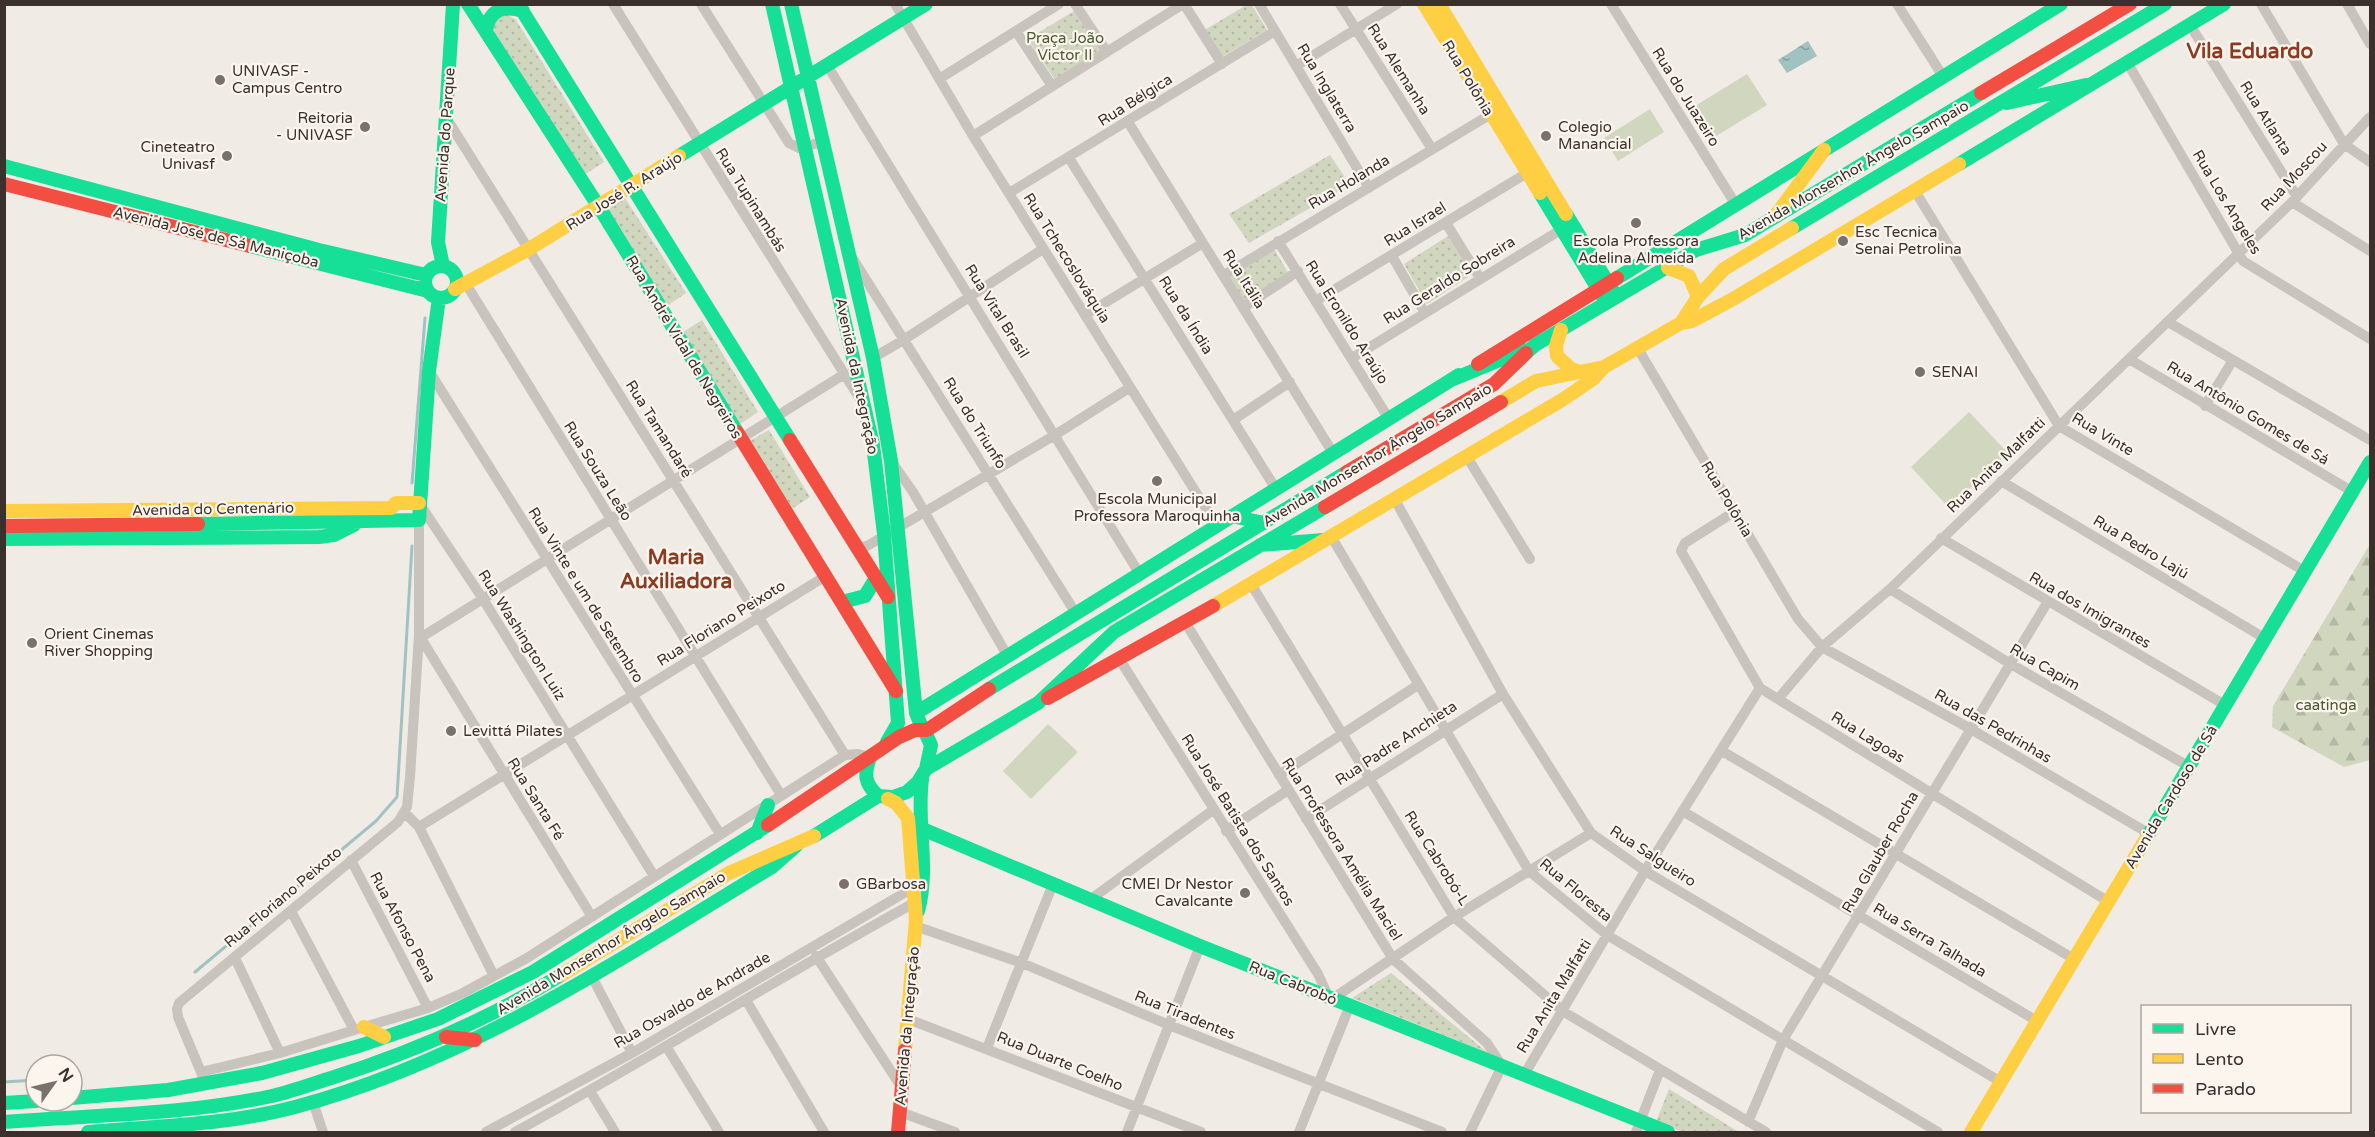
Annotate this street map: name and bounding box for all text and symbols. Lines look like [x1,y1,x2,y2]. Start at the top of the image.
street label: Rua Alemanha [1364,20,1434,118]
park label: Praça João Victor II [1026,29,1104,64]
street label: Rua Polônia [1438,37,1498,119]
district label: Vila Eduardo [2187,39,2314,64]
street label: Rua Inglaterra [1293,40,1361,136]
street label: Rua do Juazeiro [1648,44,1724,150]
place label: UNIVASF - Campus Centro [232,62,342,97]
street label: Avenida do Parque [431,67,459,203]
street label: Rua Bélgica [1094,70,1176,130]
marker: UNIVASF - Campus Centro [213,73,227,87]
street label: Rua Atlanta [2236,78,2296,158]
street label: Avenida Monsenhor Ângelo Sampaio [1734,96,1972,244]
place label: Reitoria - UNIVASF [276,109,353,144]
place label: Colegio Manancial [1558,118,1632,153]
marker: Reitoria - UNIVASF [358,120,372,134]
marker: Colegio Manancial [1539,129,1553,143]
street label: Rua Moscou [2257,137,2331,215]
place label: Cineteatro Univasf [140,138,215,173]
street label: Rua Tupinambás [712,145,790,255]
street label: Rua Los Angeles [2189,147,2265,257]
street label: Rua José R. Araújo [563,148,685,234]
marker: Cineteatro Univasf [220,149,234,163]
street label: Rua Holanda [1305,151,1393,213]
street label: Rua Tchecoslováquia [1020,190,1114,326]
street label: Rua Israel [1381,198,1449,250]
street label: Avenida José de Sá Maniçoba [111,203,321,271]
marker: Escola Professora Adelina Almeida [1629,216,1643,230]
place label: Esc Tecnica Senai Petrolina [1855,223,1962,258]
street label: Rua Geraldo Sobreira [1380,232,1518,328]
place label: Escola Professora Adelina Almeida [1573,232,1699,267]
marker: Esc Tecnica Senai Petrolina [1836,234,1850,248]
street label: Rua Itália [1219,246,1269,312]
street label: Rua André Vidal de Negreiros [622,252,746,442]
street label: Rua Eronildo Araújo [1302,257,1392,387]
street label: Rua Vital Brasil [961,261,1033,361]
street label: Rua da Índia [1155,273,1217,357]
street label: Avenida da Integração [832,296,882,456]
street label: Rua Antônio Gomes de Sá [2164,357,2332,469]
place label: SENAI [1932,363,1978,381]
marker: SENAI [1913,365,1927,379]
street label: Rua do Triunfo [940,374,1010,472]
street label: Rua Tamandaré [622,377,696,481]
street label: Avenida Monsenhor Ângelo Sampaio [1259,379,1495,531]
street label: Rua Vinte [2069,408,2137,460]
street label: Rua Anita Malfatti [1943,413,2049,517]
street label: Rua Souza Leão [560,418,636,524]
street label: Rua Polônia [1697,458,1757,540]
marker: Escola Municipal Professora Maroquinha [1150,474,1164,488]
place label: Escola Municipal Professora Maroquinha [1074,490,1240,525]
street label: Avenida do Centenário [132,499,294,519]
street label: Rua Vinte e um de Setembro [524,504,648,686]
street label: Rua Pedro Lajú [2090,511,2192,583]
district label: Maria Auxiliadora [620,545,732,594]
street label: Rua Washington Luiz [474,566,570,704]
street label: Rua dos Imigrantes [2026,568,2154,652]
street label: Rua Floriano Peixoto [654,576,788,670]
place label: Orient Cinemas River Shopping [44,625,154,660]
marker: Orient Cinemas River Shopping [25,636,39,650]
street label: Rua Capim [2007,640,2083,694]
street label: Rua das Pedrinhas [1931,685,2055,767]
park label: caatinga [2295,696,2357,714]
street label: Rua Padre Anchieta [1332,697,1460,789]
street label: Rua Lagoas [1828,707,1908,767]
place label: Levittá Pilates [463,722,563,740]
street label: Avenida Cardoso de Sá [2121,722,2221,872]
marker: Levittá Pilates [444,724,458,738]
street label: Rua José Batista dos Santos [1178,731,1298,909]
street label: Rua Santa Fé [504,754,568,844]
street label: Rua Professora Amélia Maciel [1278,754,1406,944]
street label: Rua Glauber Rocha [1838,788,1922,916]
street label: Rua Cabrobó-L [1401,807,1474,909]
street label: Rua Salgueiro [1607,821,1699,891]
street label: Rua Floriano Peixoto [221,843,345,951]
street label: Rua Floresta [1536,854,1616,926]
street label: Avenida Monsenhor Ângelo Sampaio [493,867,729,1019]
street label: Rua Afonso Pena [366,869,440,985]
place label: GBarbosa [856,875,926,893]
place label: CMEI Dr Nestor Cavalcante [1122,875,1233,910]
marker: GBarbosa [837,877,851,891]
marker: CMEI Dr Nestor Cavalcante [1238,886,1252,900]
street label: Rua Serra Talhada [1870,899,1990,981]
street label: Rua Anita Malfatti [1513,936,1595,1056]
street label: Avenida da Integração [891,946,923,1106]
street label: Rua Osvaldo de Andrade [611,948,773,1052]
street label: Rua Cabrobó [1246,957,1340,1009]
street label: Rua Tiradentes [1132,987,1238,1043]
legend [2141,1005,2351,1113]
text: Livre [2195,1018,2236,1040]
street label: Rua Duarte Coelho [994,1027,1126,1095]
text: Lento [2195,1048,2244,1070]
north arrow [24,1053,84,1113]
text: N [54,1064,77,1086]
text: Parado [2195,1078,2256,1100]

